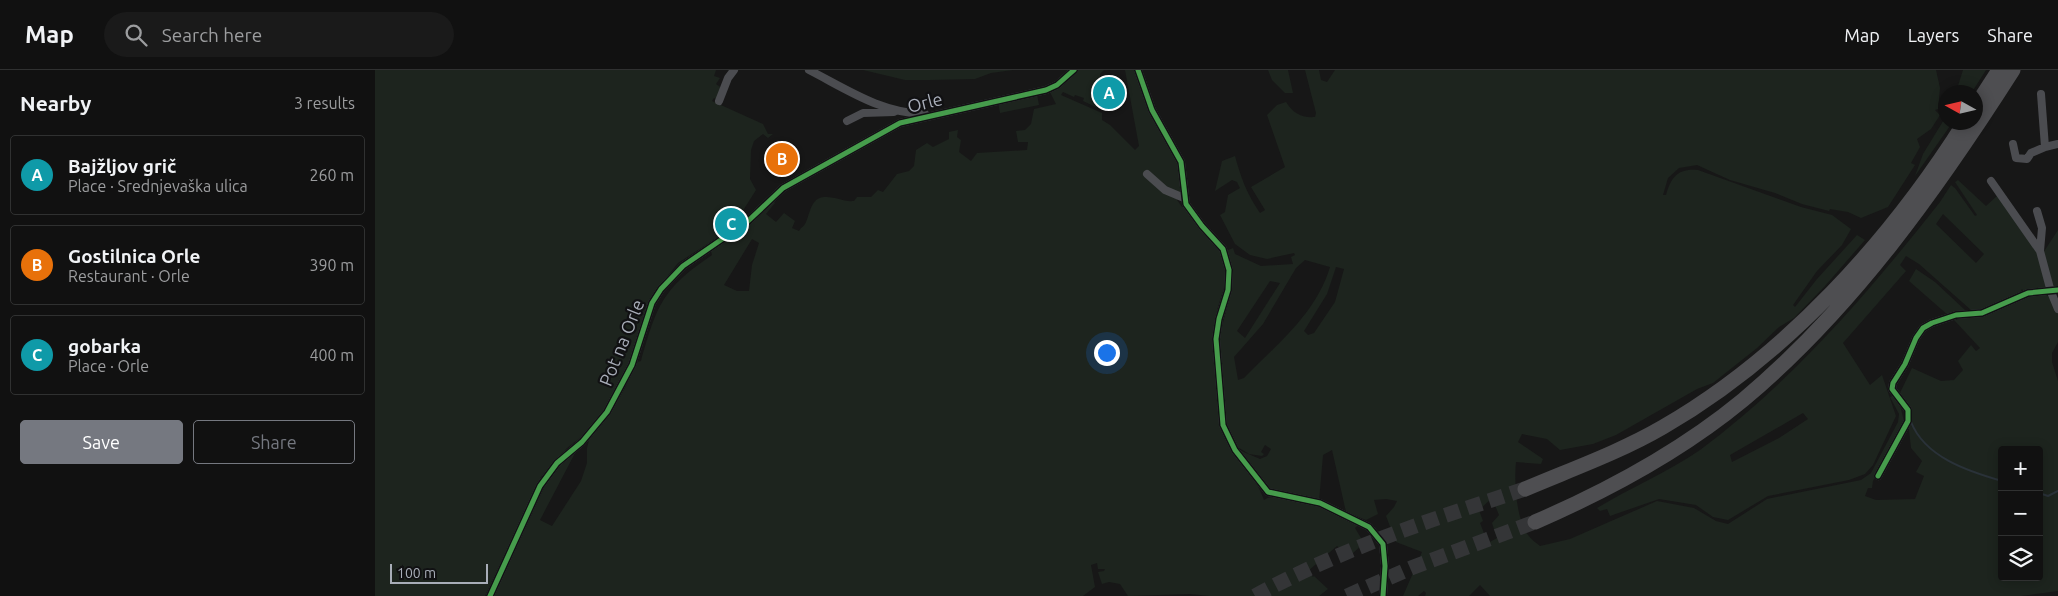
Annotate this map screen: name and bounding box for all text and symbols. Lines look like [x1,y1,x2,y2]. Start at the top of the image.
search box [104,12,454,57]
text: Map [25,21,74,48]
icon: search [122,21,150,49]
text: Search here [162,24,262,46]
text: Map [1844,25,1880,45]
text: Layers [1908,25,1959,45]
text: Share [1987,25,2033,45]
pin: A [1093,74,1125,112]
north arrow [1938,85,1983,130]
street label: Orle [905,88,944,116]
text: Nearby [20,91,91,115]
text: 3 results [294,94,355,112]
pin: B [766,140,798,178]
text: Bajžljov grič [68,155,176,177]
text: A [31,166,43,184]
text: 260 m [309,166,354,184]
text: Place · Srednjevaška ulica [68,177,248,195]
pin: C [715,205,747,243]
text: Gostilnica Orle [68,245,200,267]
text: B [32,256,42,274]
text: 390 m [309,256,354,274]
text: Restaurant · Orle [68,267,190,285]
street label: Pot na Orle [595,297,647,389]
text: gobarka [68,335,141,357]
your location [1094,340,1120,366]
text: C [32,346,42,364]
text: 400 m [309,346,354,364]
text: Place · Orle [68,357,149,375]
button: Save [20,420,183,464]
button: Share [193,420,355,464]
map controls [1998,446,2043,581]
button: + [1998,446,2043,491]
button: − [1998,491,2043,536]
button: layers [1998,536,2043,581]
scale bar [390,561,487,584]
text: 100 m [397,565,436,581]

